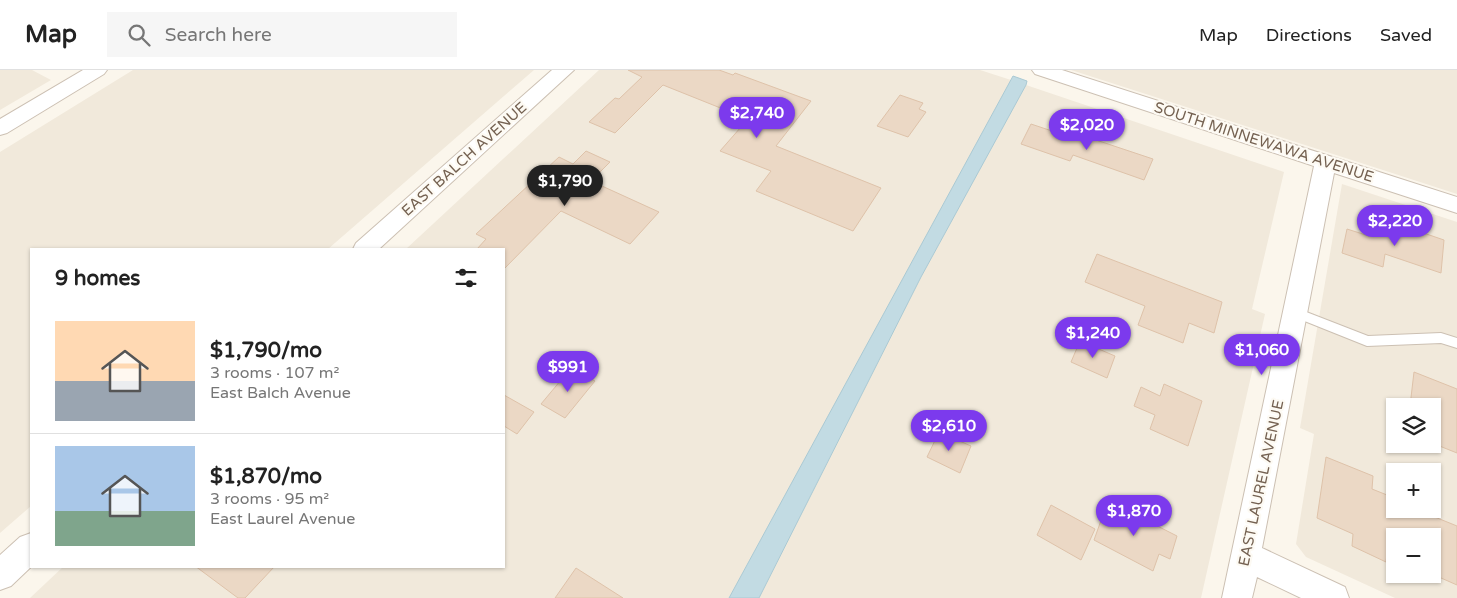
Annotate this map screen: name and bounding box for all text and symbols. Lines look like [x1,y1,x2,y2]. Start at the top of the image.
search box [107,12,457,57]
text: Map [25,20,77,49]
icon: search [125,21,153,49]
text: Search here [165,24,272,46]
text: Map [1199,24,1238,46]
text: Directions [1266,24,1352,46]
text: Saved [1380,24,1432,46]
pin: $2,740 [716,97,798,139]
street label: EAST BALCH AVENUE [398,98,530,220]
street label: SOUTH MINNEWAWA AVENUE [1152,98,1376,186]
text: $2,740 [730,103,784,123]
pin: $2,020 [1046,108,1128,151]
text: $2,020 [1060,115,1114,135]
pin: $1,790 [524,164,606,207]
text: $1,790 [538,171,592,191]
pin: $2,220 [1354,204,1436,247]
text: $2,220 [1368,211,1422,231]
icon: filters [452,264,480,292]
text: 9 homes [55,266,140,291]
pin: $1,240 [1052,316,1134,359]
text: $1,240 [1066,323,1120,343]
pin: $1,060 [1221,334,1303,376]
text: $1,790/mo [210,338,322,363]
text: $1,060 [1235,340,1289,360]
icon: home [95,341,155,401]
pin: $991 [538,350,598,393]
text: $991 [548,357,588,377]
text: 3 rooms · 107 m² [210,363,339,383]
text: East Balch Avenue [210,383,351,403]
street label: EAST LAUREL AVENUE [1235,398,1287,568]
map controls [1386,398,1441,583]
button: layers [1386,398,1441,453]
pin: $2,610 [908,410,990,452]
text: $2,610 [922,416,976,436]
button: + [1386,463,1441,518]
text: $1,870/mo [210,464,322,489]
icon: home [95,466,155,526]
text: 3 rooms · 95 m² [210,489,329,509]
pin: $1,870 [1093,494,1175,537]
text: $1,870 [1107,501,1161,521]
text: East Laurel Avenue [210,509,355,529]
button: − [1386,528,1441,583]

